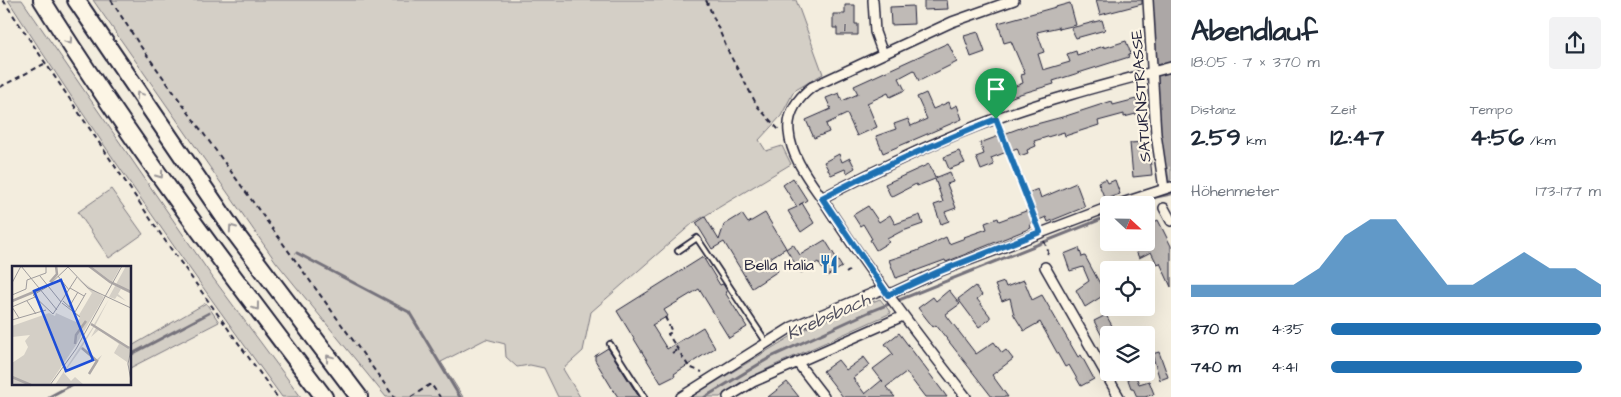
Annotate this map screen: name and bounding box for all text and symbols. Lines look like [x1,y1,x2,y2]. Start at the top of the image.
text: Abendlauf [1191,12,1318,51]
house number: 1 [844,17,846,37]
button: share [1549,17,1601,69]
street label: SATURNSTRASSE [1125,28,1157,163]
one-way arrow [63,35,72,45]
text: 18:05 · 7 × 370 m [1191,51,1320,73]
pin [975,68,1017,119]
icon: arrive [982,75,1010,103]
one-way arrow [136,91,145,100]
text: Distanz [1191,100,1236,120]
text: Zeit [1330,100,1357,120]
text: Tempo [1470,100,1513,120]
text: 2.59 [1191,120,1241,155]
text: 12:47 [1330,120,1384,155]
text: 4:56 [1470,120,1524,155]
text: km [1241,131,1266,151]
text: /km [1524,131,1556,151]
one-way arrow [154,169,163,179]
text: Höhenmeter [1191,180,1279,202]
text: 173–177 m [1535,180,1601,202]
north arrow [1100,196,1155,251]
map controls [1100,196,1155,381]
one-way arrow [229,224,238,234]
restaurant icon: Bella Italia [818,253,840,275]
place label: Bella Italia [744,254,814,276]
button: locate [1100,261,1155,316]
inset map [12,266,131,384]
water label: Krebsbach [782,286,875,346]
one-way arrow [250,301,258,310]
text: 370 m [1191,318,1238,340]
text: 4:35 [1271,318,1304,340]
button: layers [1100,326,1155,381]
one-way arrow [326,354,335,364]
text: 740 m [1191,356,1241,378]
text: 4:41 [1271,356,1298,378]

